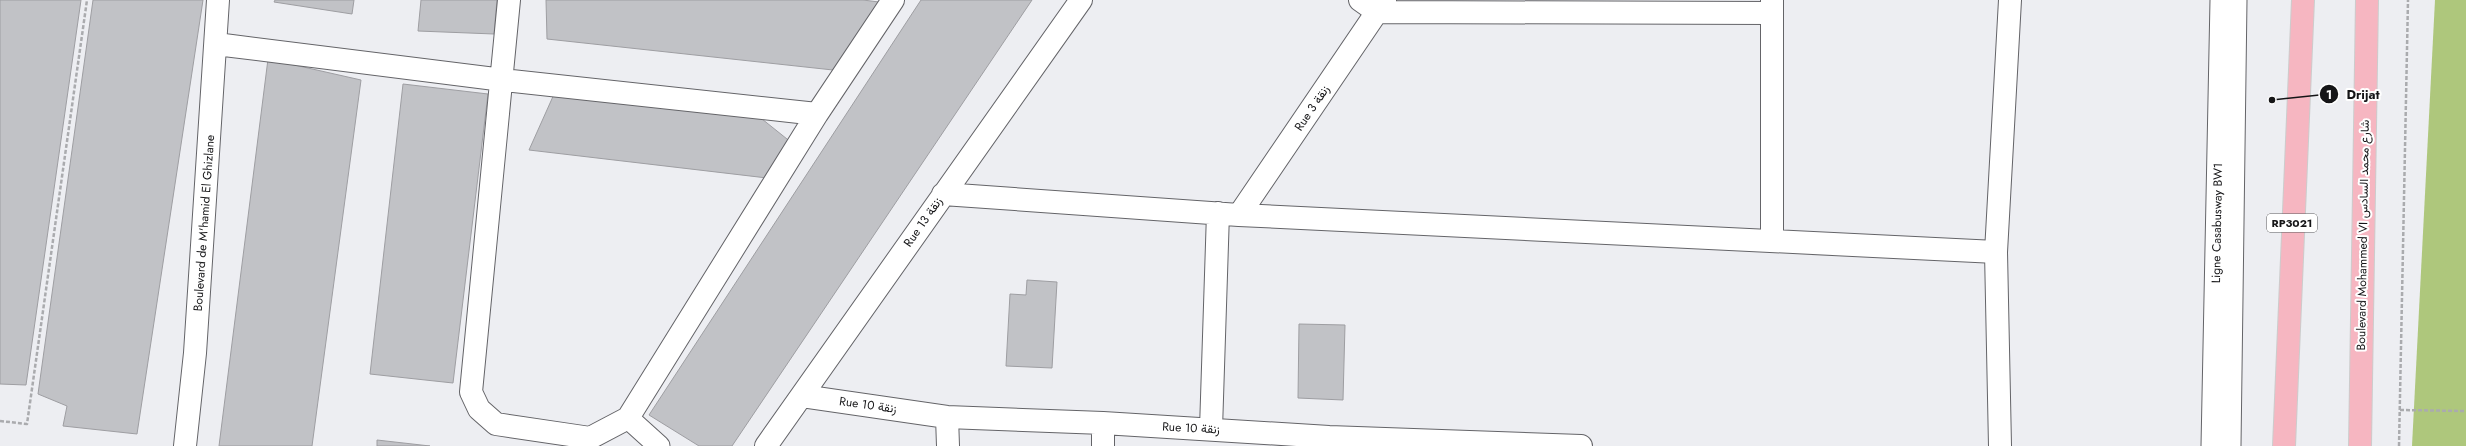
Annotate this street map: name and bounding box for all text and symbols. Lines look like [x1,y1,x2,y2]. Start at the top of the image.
street label: Rue 3 زنقة [1290,81,1334,135]
callout: Drijat [2319,82,2388,107]
text: Drijat [2346,85,2380,104]
text: 1 [2326,86,2332,104]
street label: Boulevard Mohammed VI شارع محمد السادس [2352,120,2374,350]
street label: Boulevard de M'hamid El Ghizlane [189,134,219,312]
street label: Ligne Casabusway BW1 [2207,163,2227,283]
street label: Rue 13 زنقة [899,193,947,251]
road number: RP3021 [2267,214,2317,232]
street label: Rue 10 زنقة [838,392,898,418]
street label: Rue 10 زنقة [1162,417,1220,439]

